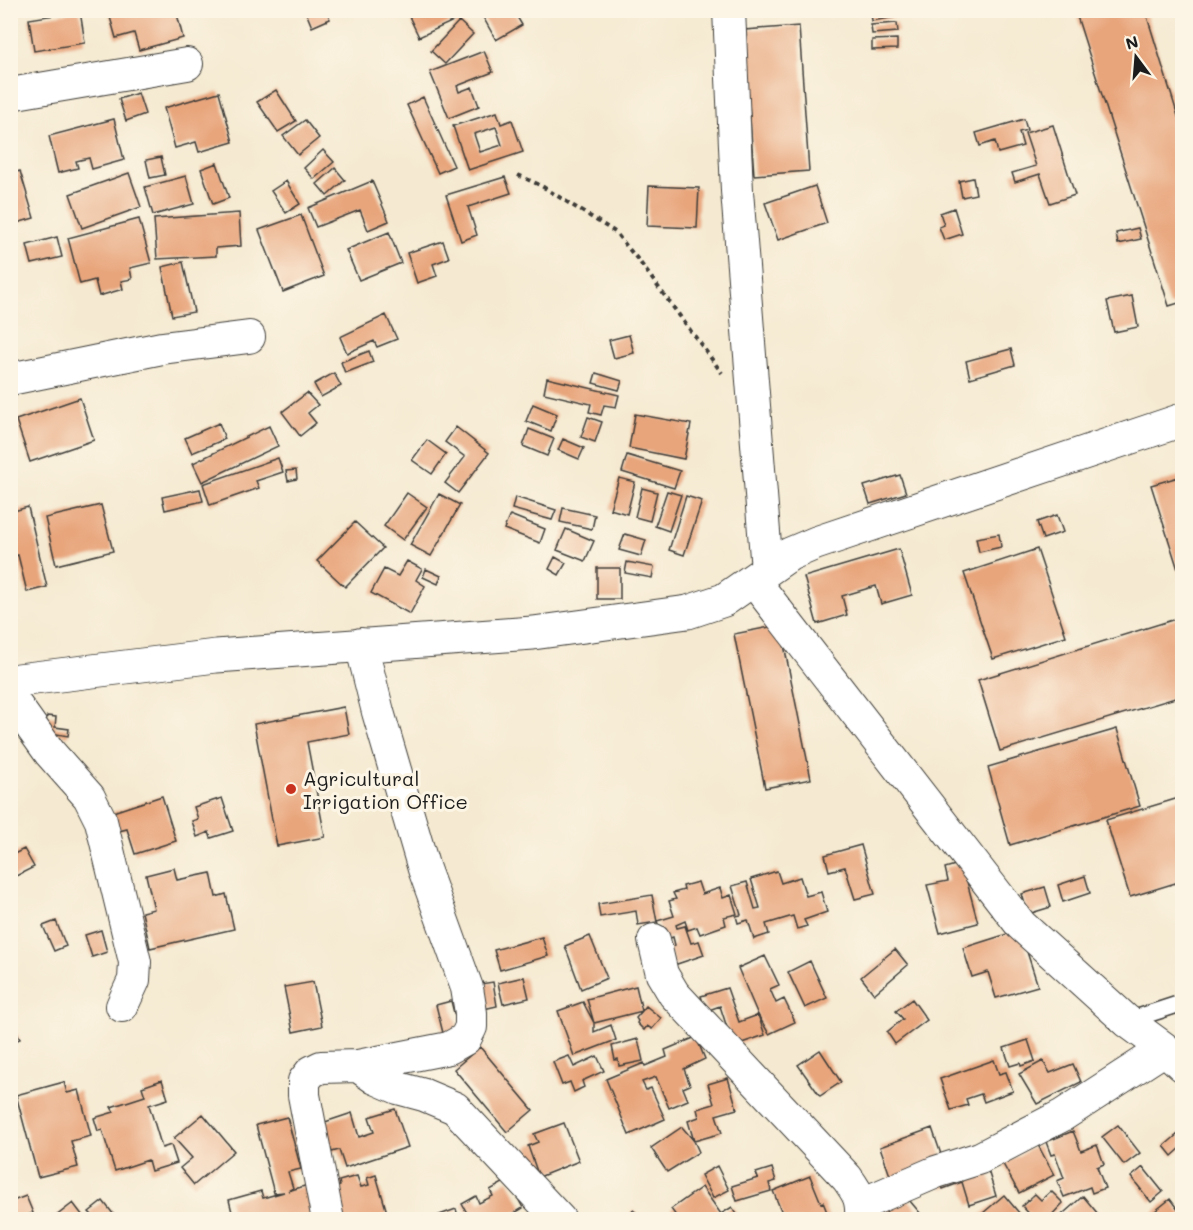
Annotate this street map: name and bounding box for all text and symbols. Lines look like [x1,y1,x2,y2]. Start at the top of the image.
north arrow [1106,27,1166,87]
text: N [1123,30,1140,54]
place label: Agricultural Irrigation Office [303,765,468,814]
marker: Agricultural Irrigation Office [284,782,298,796]

